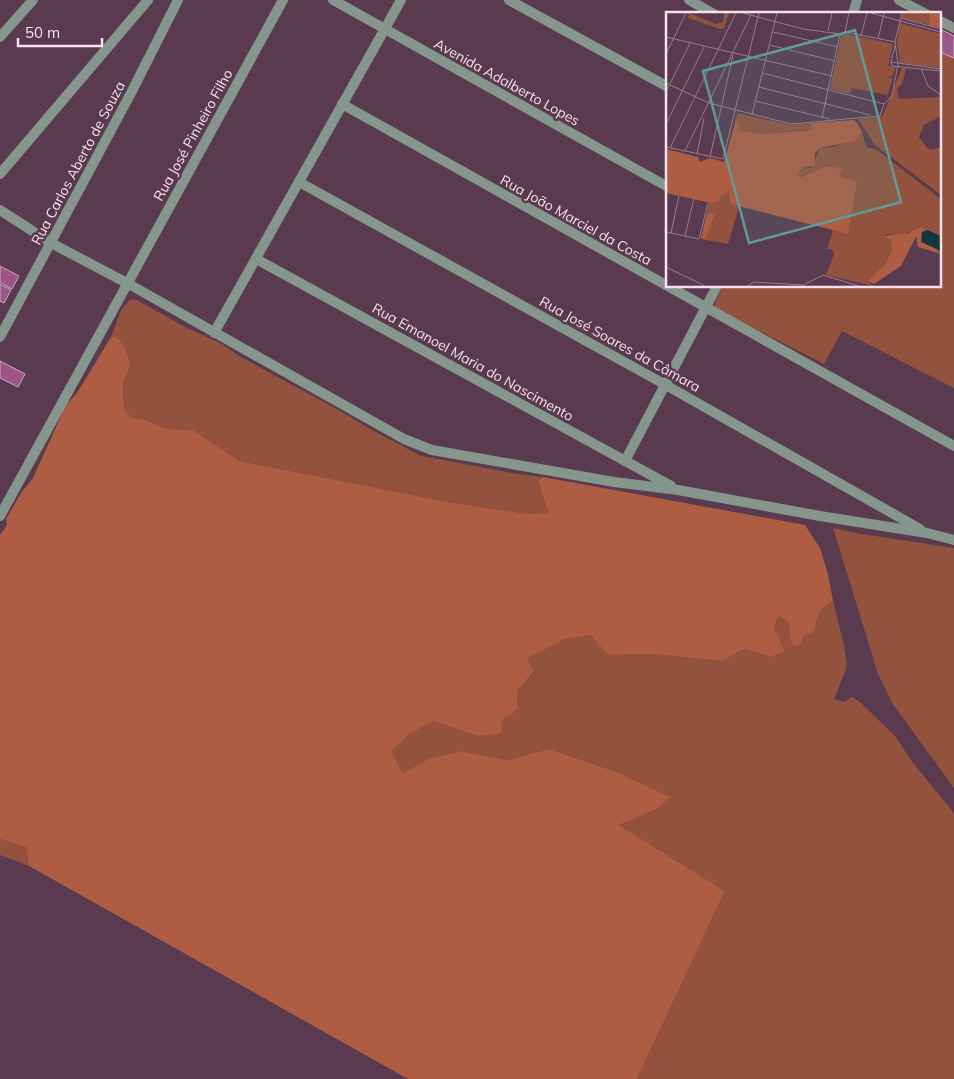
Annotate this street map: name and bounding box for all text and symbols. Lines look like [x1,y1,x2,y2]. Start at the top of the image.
inset map [666,12,942,288]
scale bar [18,15,101,47]
text: 50 m [25,23,60,42]
street label: Avenida Adalberto Lopes [431,34,583,130]
street label: Rua José Pinheiro Filho [149,66,237,204]
street label: Rua Carlos Aberto de Souza [27,78,129,248]
street label: Rua João Marciel da Costa [497,171,655,269]
street label: Rua José Soares da Câmara [536,292,704,396]
street label: Rua Emanoel Maria do Nascimento [369,299,577,425]

